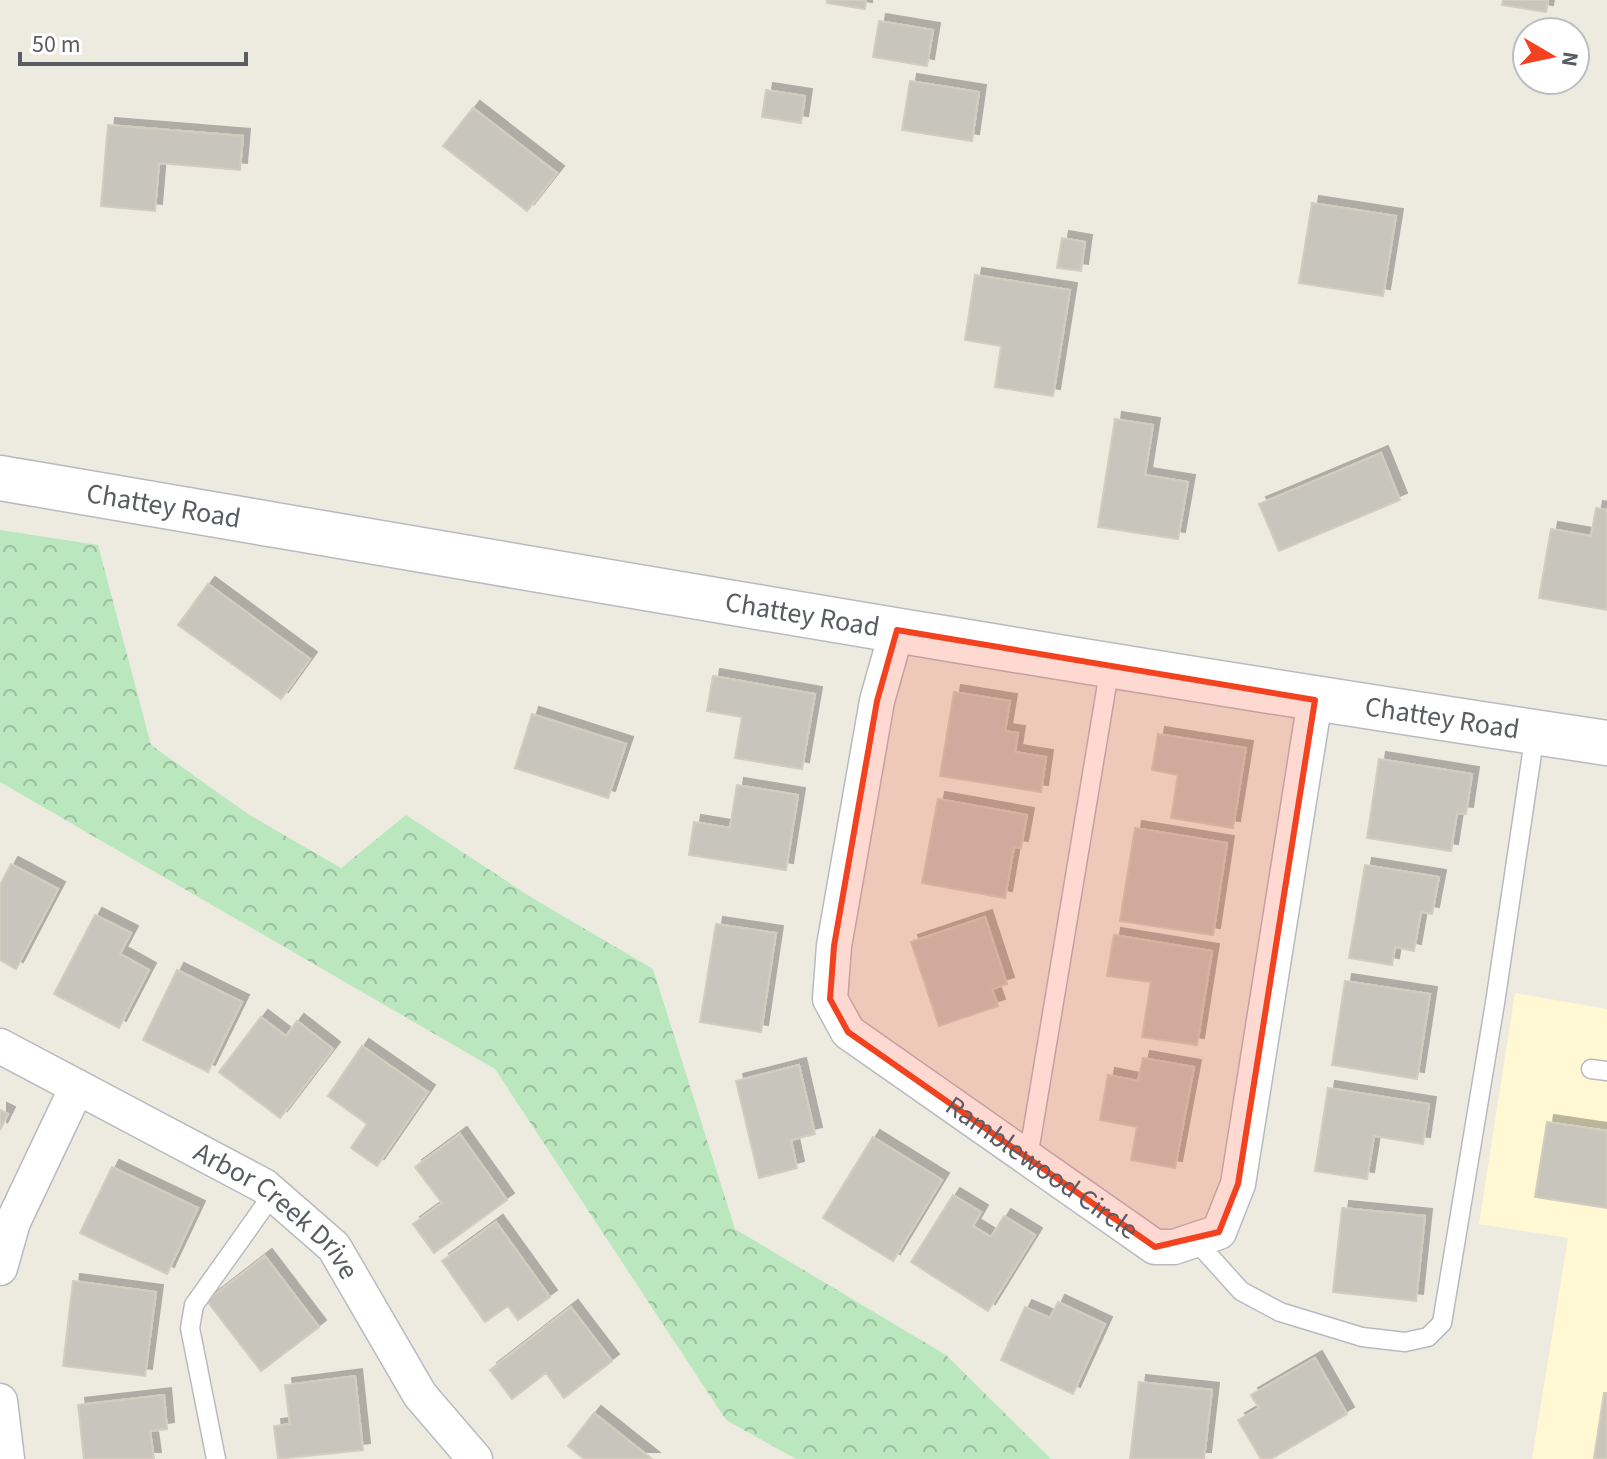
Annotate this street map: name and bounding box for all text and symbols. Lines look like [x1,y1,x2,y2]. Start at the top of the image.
scale bar [20,16,246,66]
north arrow [1511,16,1591,96]
text: 50 m [32,27,81,62]
text: N [1553,49,1587,69]
street label: Chattey Road [83,473,244,539]
street label: Chattey Road [722,582,883,647]
street label: Chattey Road [1362,686,1522,750]
street label: Ramblewood Circle [937,1086,1147,1249]
street label: Arbor Creek Drive [187,1132,369,1287]

